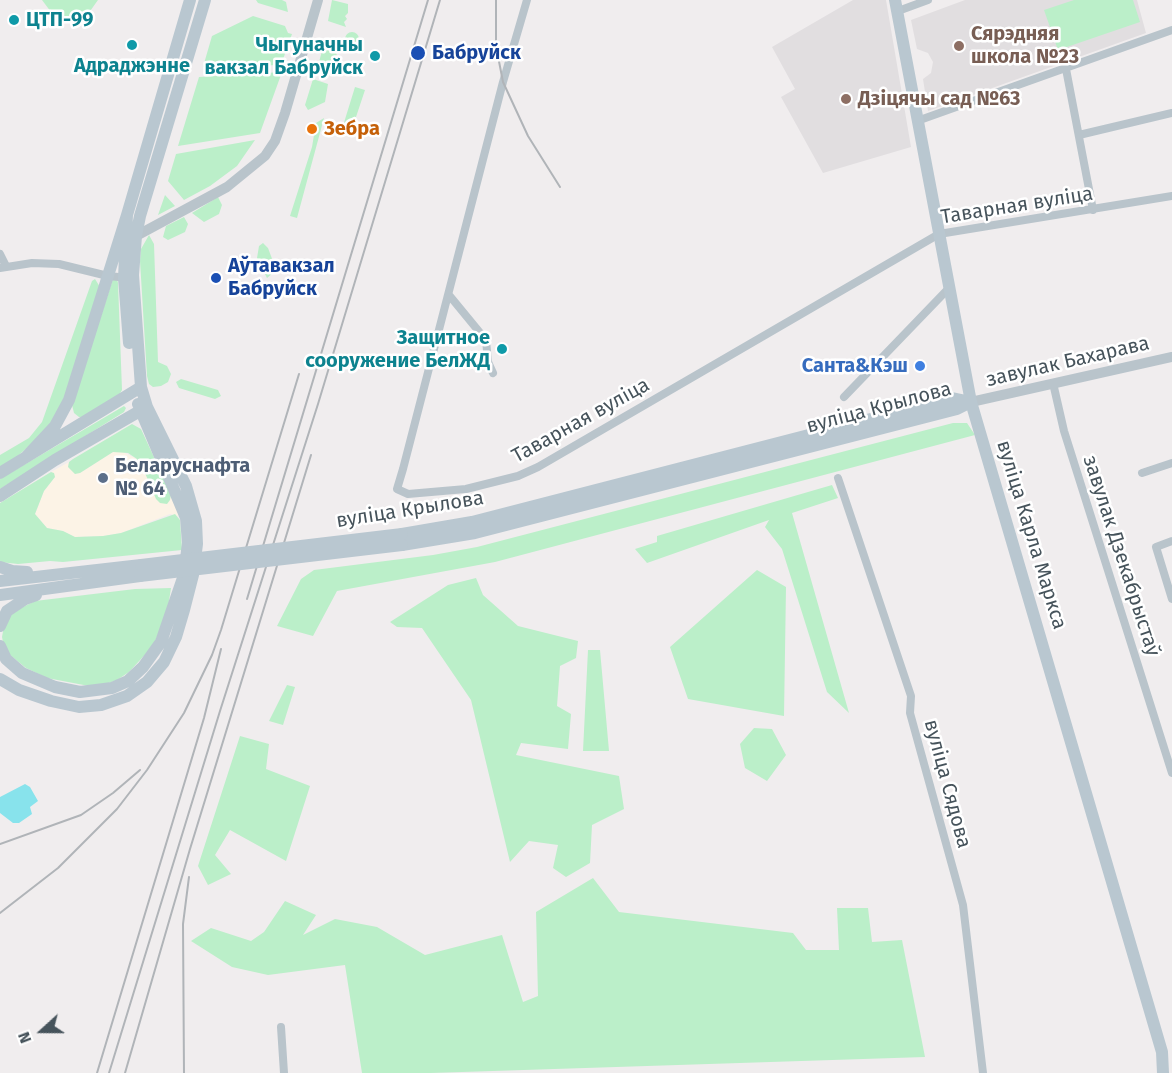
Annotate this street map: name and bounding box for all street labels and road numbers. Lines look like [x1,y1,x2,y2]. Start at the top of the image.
street label: Таварная вуліца [939,182,1095,230]
street label: завулак Бахарава [984,332,1152,392]
street label: Таварная вуліца [508,373,654,469]
street label: вуліца Крылова [804,377,954,439]
street label: вуліца Карла Маркса [991,438,1071,632]
street label: завулак Дзекабрыстаў [1077,453,1165,659]
street label: вуліца Крылова [334,486,486,534]
street label: вуліца Сядова [918,717,976,851]

